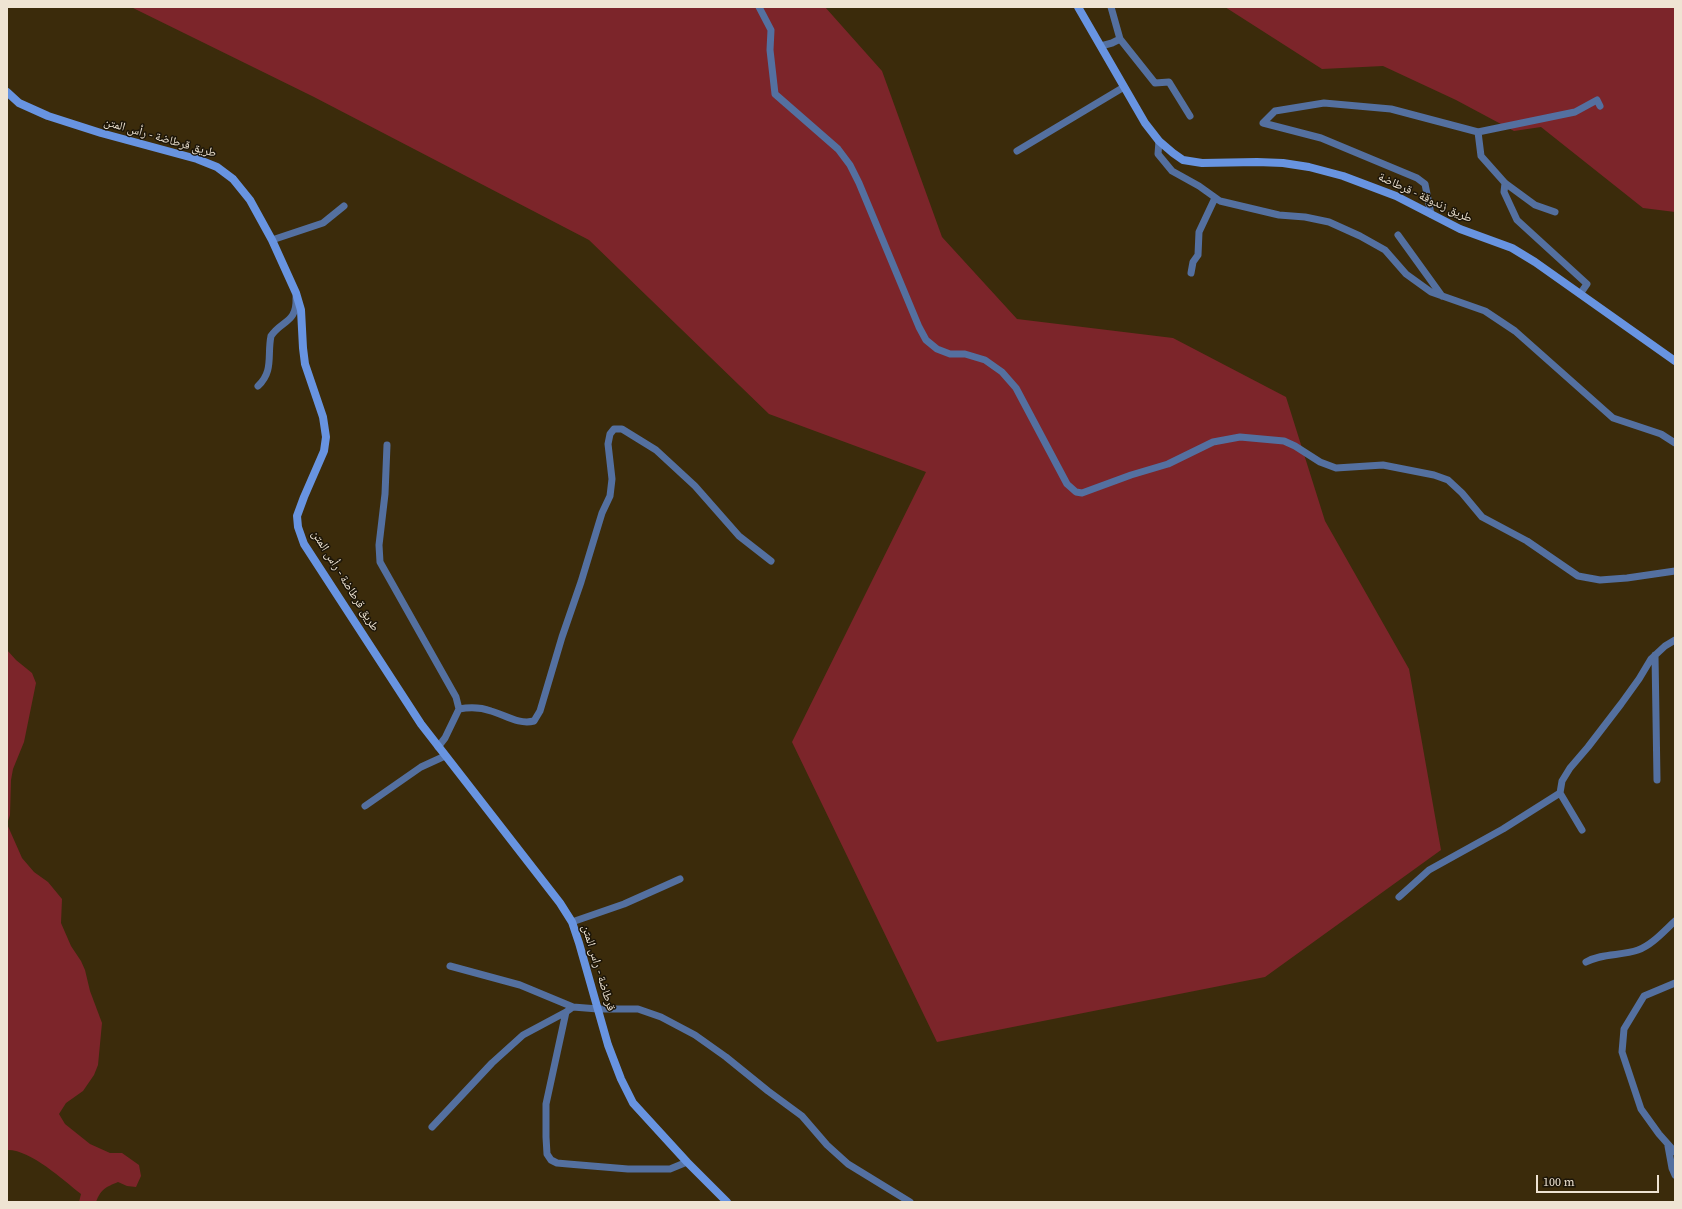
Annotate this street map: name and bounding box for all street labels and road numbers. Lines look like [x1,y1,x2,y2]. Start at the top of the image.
street label: طريق قرطاضة - رأس المتن [102,115,218,161]
street label: طريق زندوقة - قرطاضة [1376,170,1474,226]
street label: طريق قرطاضة - رأس المتن [308,528,382,634]
street label: قرطاضة - راس المتن [578,923,618,1013]

